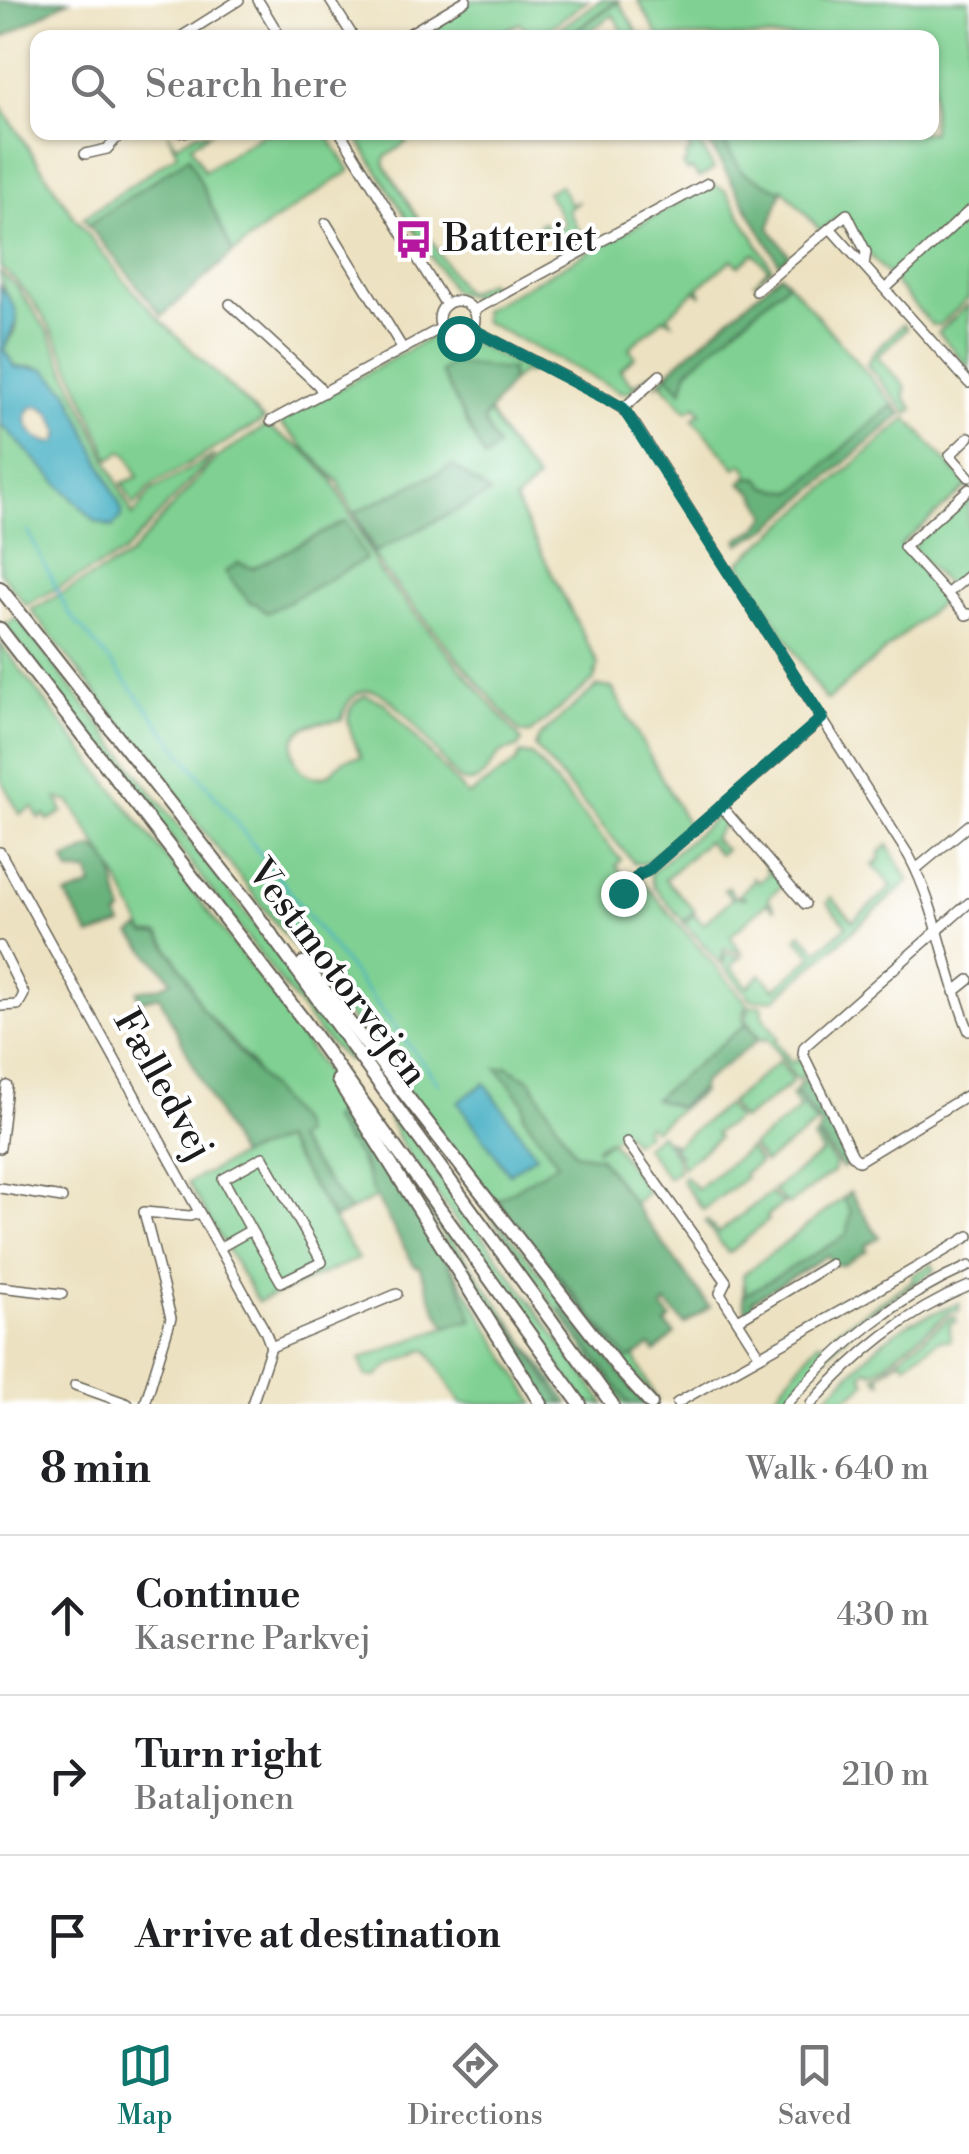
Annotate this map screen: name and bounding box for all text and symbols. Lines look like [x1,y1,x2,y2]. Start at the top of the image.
search box [30,30,939,140]
icon: search [65,58,120,113]
text: Search here [145,62,348,109]
place label: Batteriet [442,216,597,263]
bus stop icon: Batteriet [392,218,434,260]
route start [437,316,483,362]
street label: Vestmotorvejen [236,849,438,1096]
route end [601,871,647,917]
street label: Fælledvej [102,1001,224,1169]
text: 8 min [40,1443,151,1496]
text: Walk · 640 m [746,1449,929,1489]
text: Continue [135,1572,300,1619]
icon: ahead [40,1588,95,1643]
text: 430 m [836,1595,929,1635]
text: Kaserne Parkvej [135,1619,371,1659]
text: Turn right [135,1732,321,1779]
icon: right [40,1748,95,1803]
text: 210 m [842,1755,929,1795]
text: Bataljonen [135,1779,294,1819]
icon: arrive [40,1908,95,1963]
text: Arrive at destination [135,1912,501,1959]
tab: Map [118,2038,173,2133]
tab: Directions [408,2038,543,2133]
tab: Saved [778,2038,851,2133]

